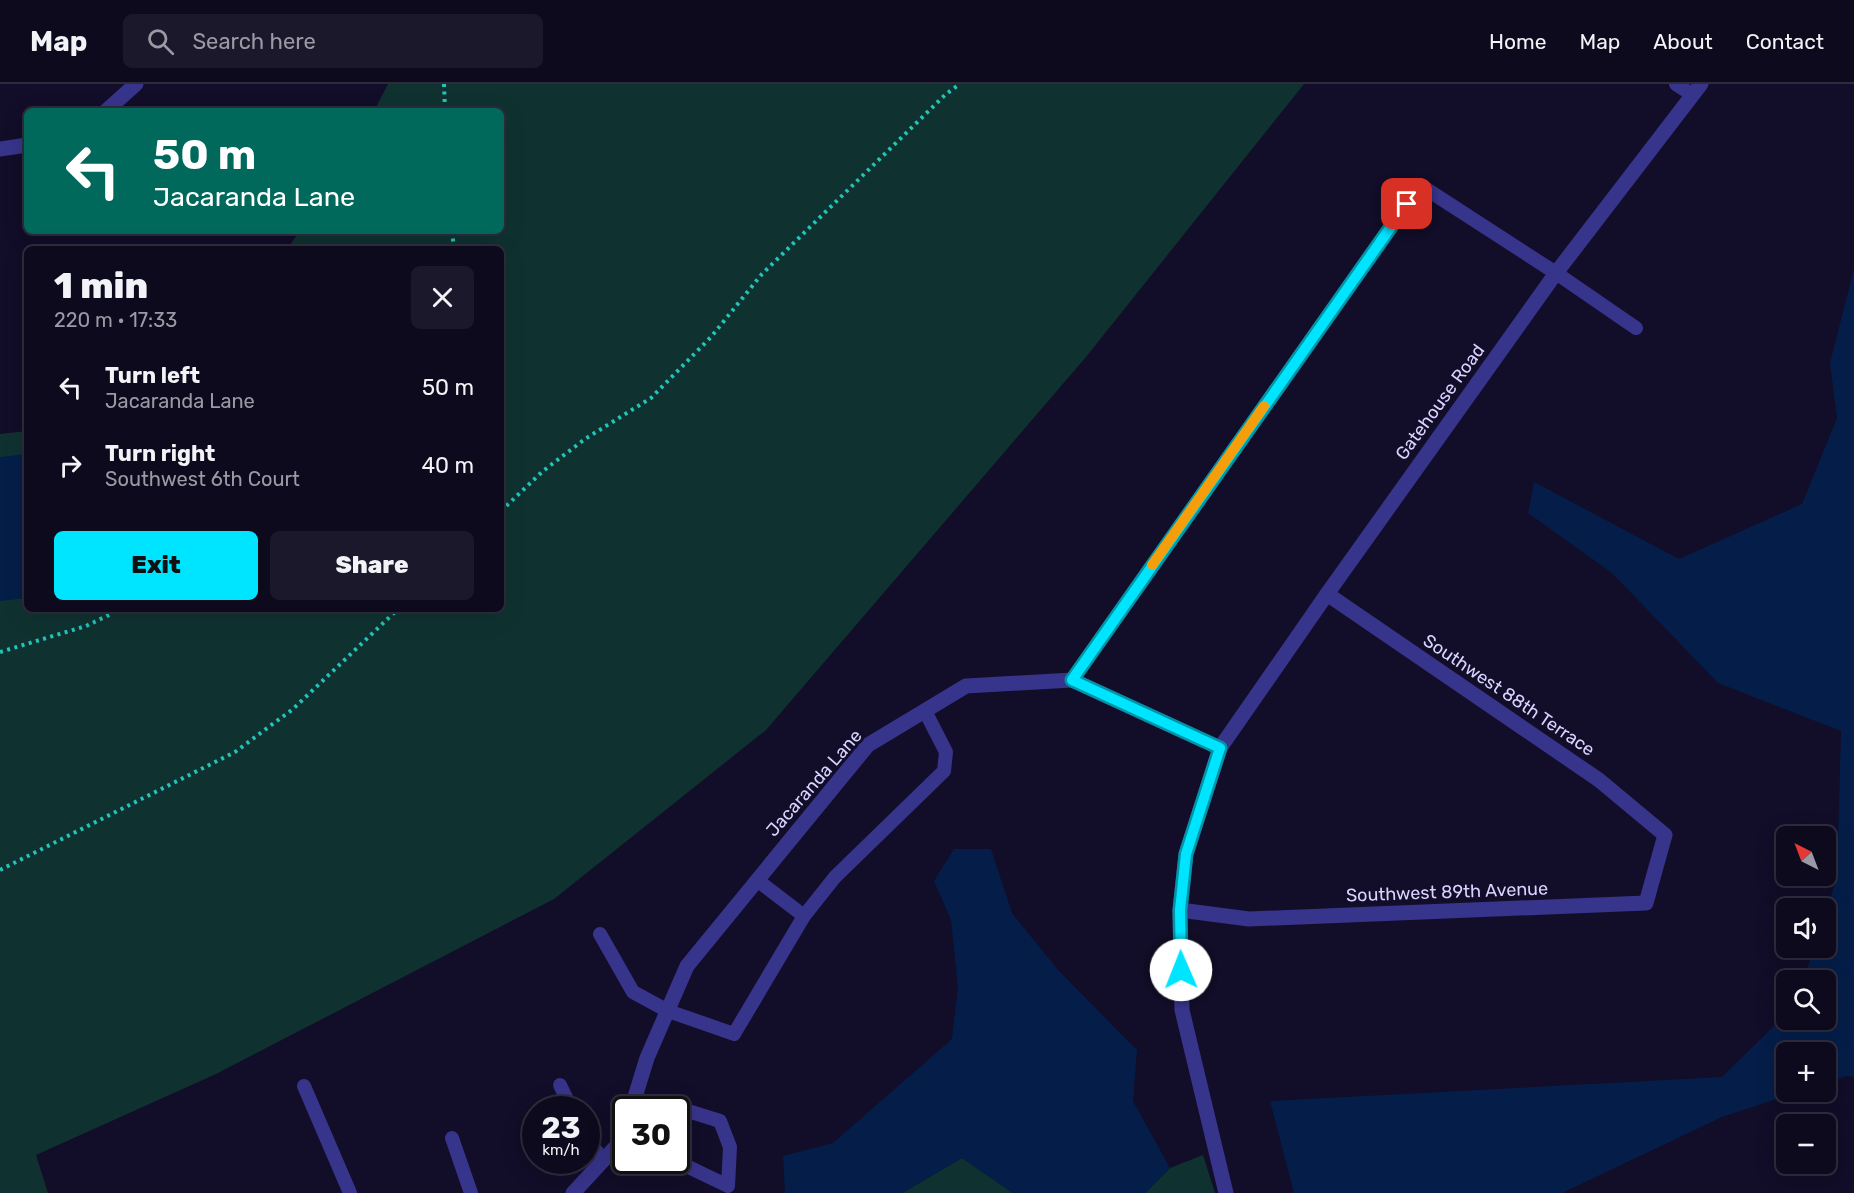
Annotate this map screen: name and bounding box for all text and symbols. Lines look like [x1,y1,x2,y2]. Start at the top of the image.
search box [123,14,543,68]
text: Map [30,25,87,58]
icon: search [144,25,177,58]
text: Search here [192,28,316,55]
text: Home [1489,29,1546,54]
text: Map [1579,29,1620,54]
text: About [1653,29,1713,54]
text: Contact [1746,29,1824,54]
text: 50 m [153,130,256,180]
icon: left [54,132,132,210]
pin [1381,178,1432,229]
text: Jacaranda Lane [153,181,355,213]
icon: arrive [1390,187,1423,220]
text: 1 min [54,264,148,307]
button: close [411,266,474,329]
text: 220 m · 17:33 [54,308,177,332]
street label: Gatehouse Road [1391,340,1489,464]
text: Turn left [105,362,200,389]
icon: left [54,371,87,404]
text: 50 m [422,374,474,401]
text: Jacaranda Lane [105,389,255,413]
text: Turn right [105,440,215,467]
icon: right [54,449,87,482]
text: 40 m [421,452,474,479]
text: Southwest 6th Court [105,467,300,491]
button: Exit [54,531,258,600]
button: Share [270,531,474,600]
street label: Southwest 88th Terrace [1419,629,1599,761]
street label: Jacaranda Lane [761,725,867,841]
north arrow [1776,826,1836,886]
map controls [1776,826,1836,1174]
street label: Southwest 89th Avenue [1346,877,1548,907]
button: sound [1776,898,1836,958]
position arrow [1149,938,1213,1002]
button: search [1776,970,1836,1030]
button: + [1776,1042,1836,1102]
speed limit sign: 30 [612,1096,690,1174]
text: 23 [541,1110,581,1146]
button: − [1776,1114,1836,1174]
text: km/h [542,1141,580,1159]

